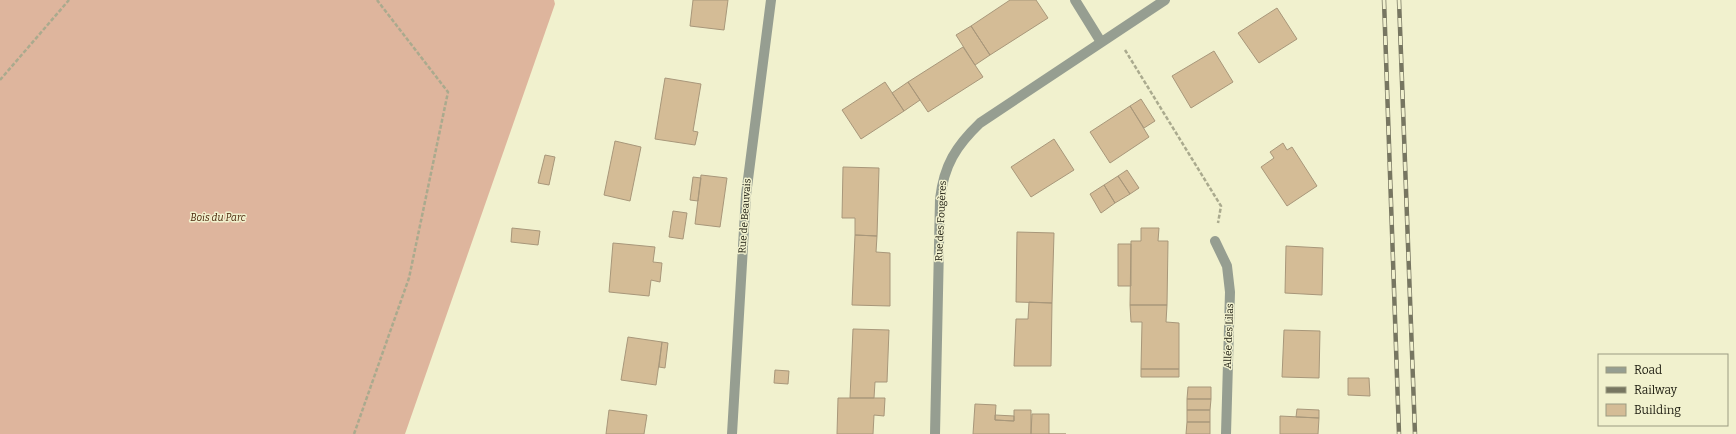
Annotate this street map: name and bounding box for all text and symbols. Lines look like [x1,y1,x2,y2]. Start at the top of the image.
street label: Rue de Beauvais [736,178,754,254]
street label: Rue des Fougères [933,180,949,262]
park label: Bois du Parc [190,212,246,224]
street label: Allée des Lilas [1222,303,1236,369]
legend [1598,354,1728,426]
text: Road [1634,363,1662,377]
text: Railway [1634,383,1678,397]
text: Building [1634,403,1681,417]

